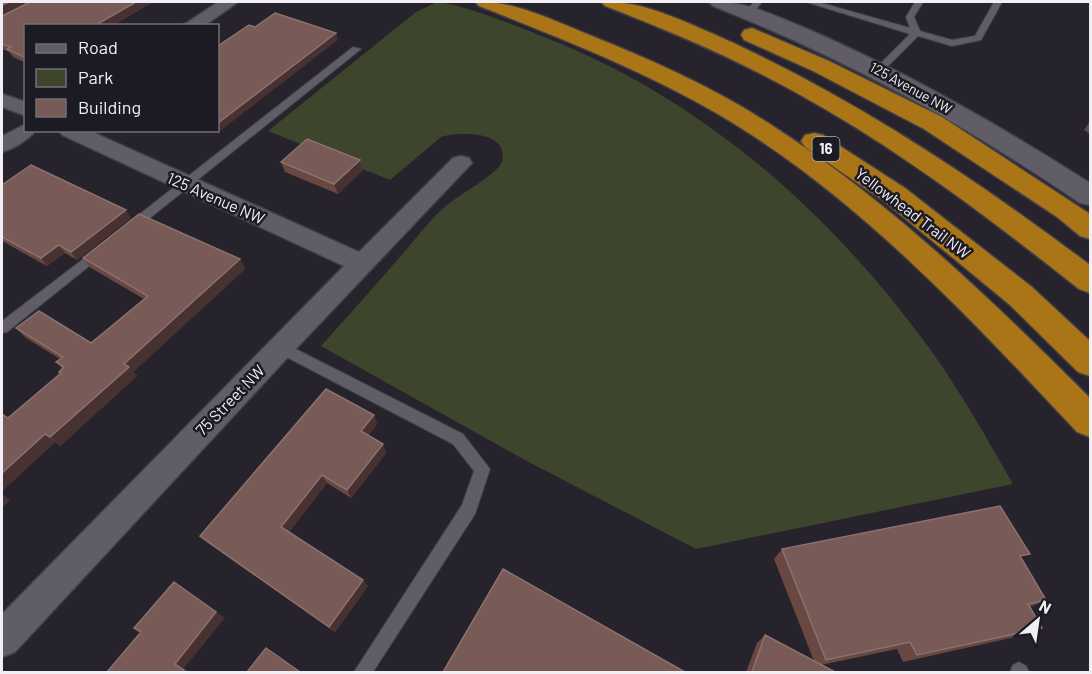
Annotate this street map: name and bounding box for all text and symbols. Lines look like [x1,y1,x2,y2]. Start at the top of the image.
legend [24,24,219,132]
text: Road [78,36,118,58]
street label: 125 Avenue NW [867,58,955,117]
text: Park [78,66,113,88]
text: Building [78,96,141,118]
road number: 16 [812,137,840,161]
street label: Yellowhead Trail NW [852,163,975,262]
street label: 125 Avenue NW [165,168,268,227]
street label: 75 Street NW [191,360,268,439]
north arrow [1008,590,1068,650]
text: N [1036,596,1055,617]

